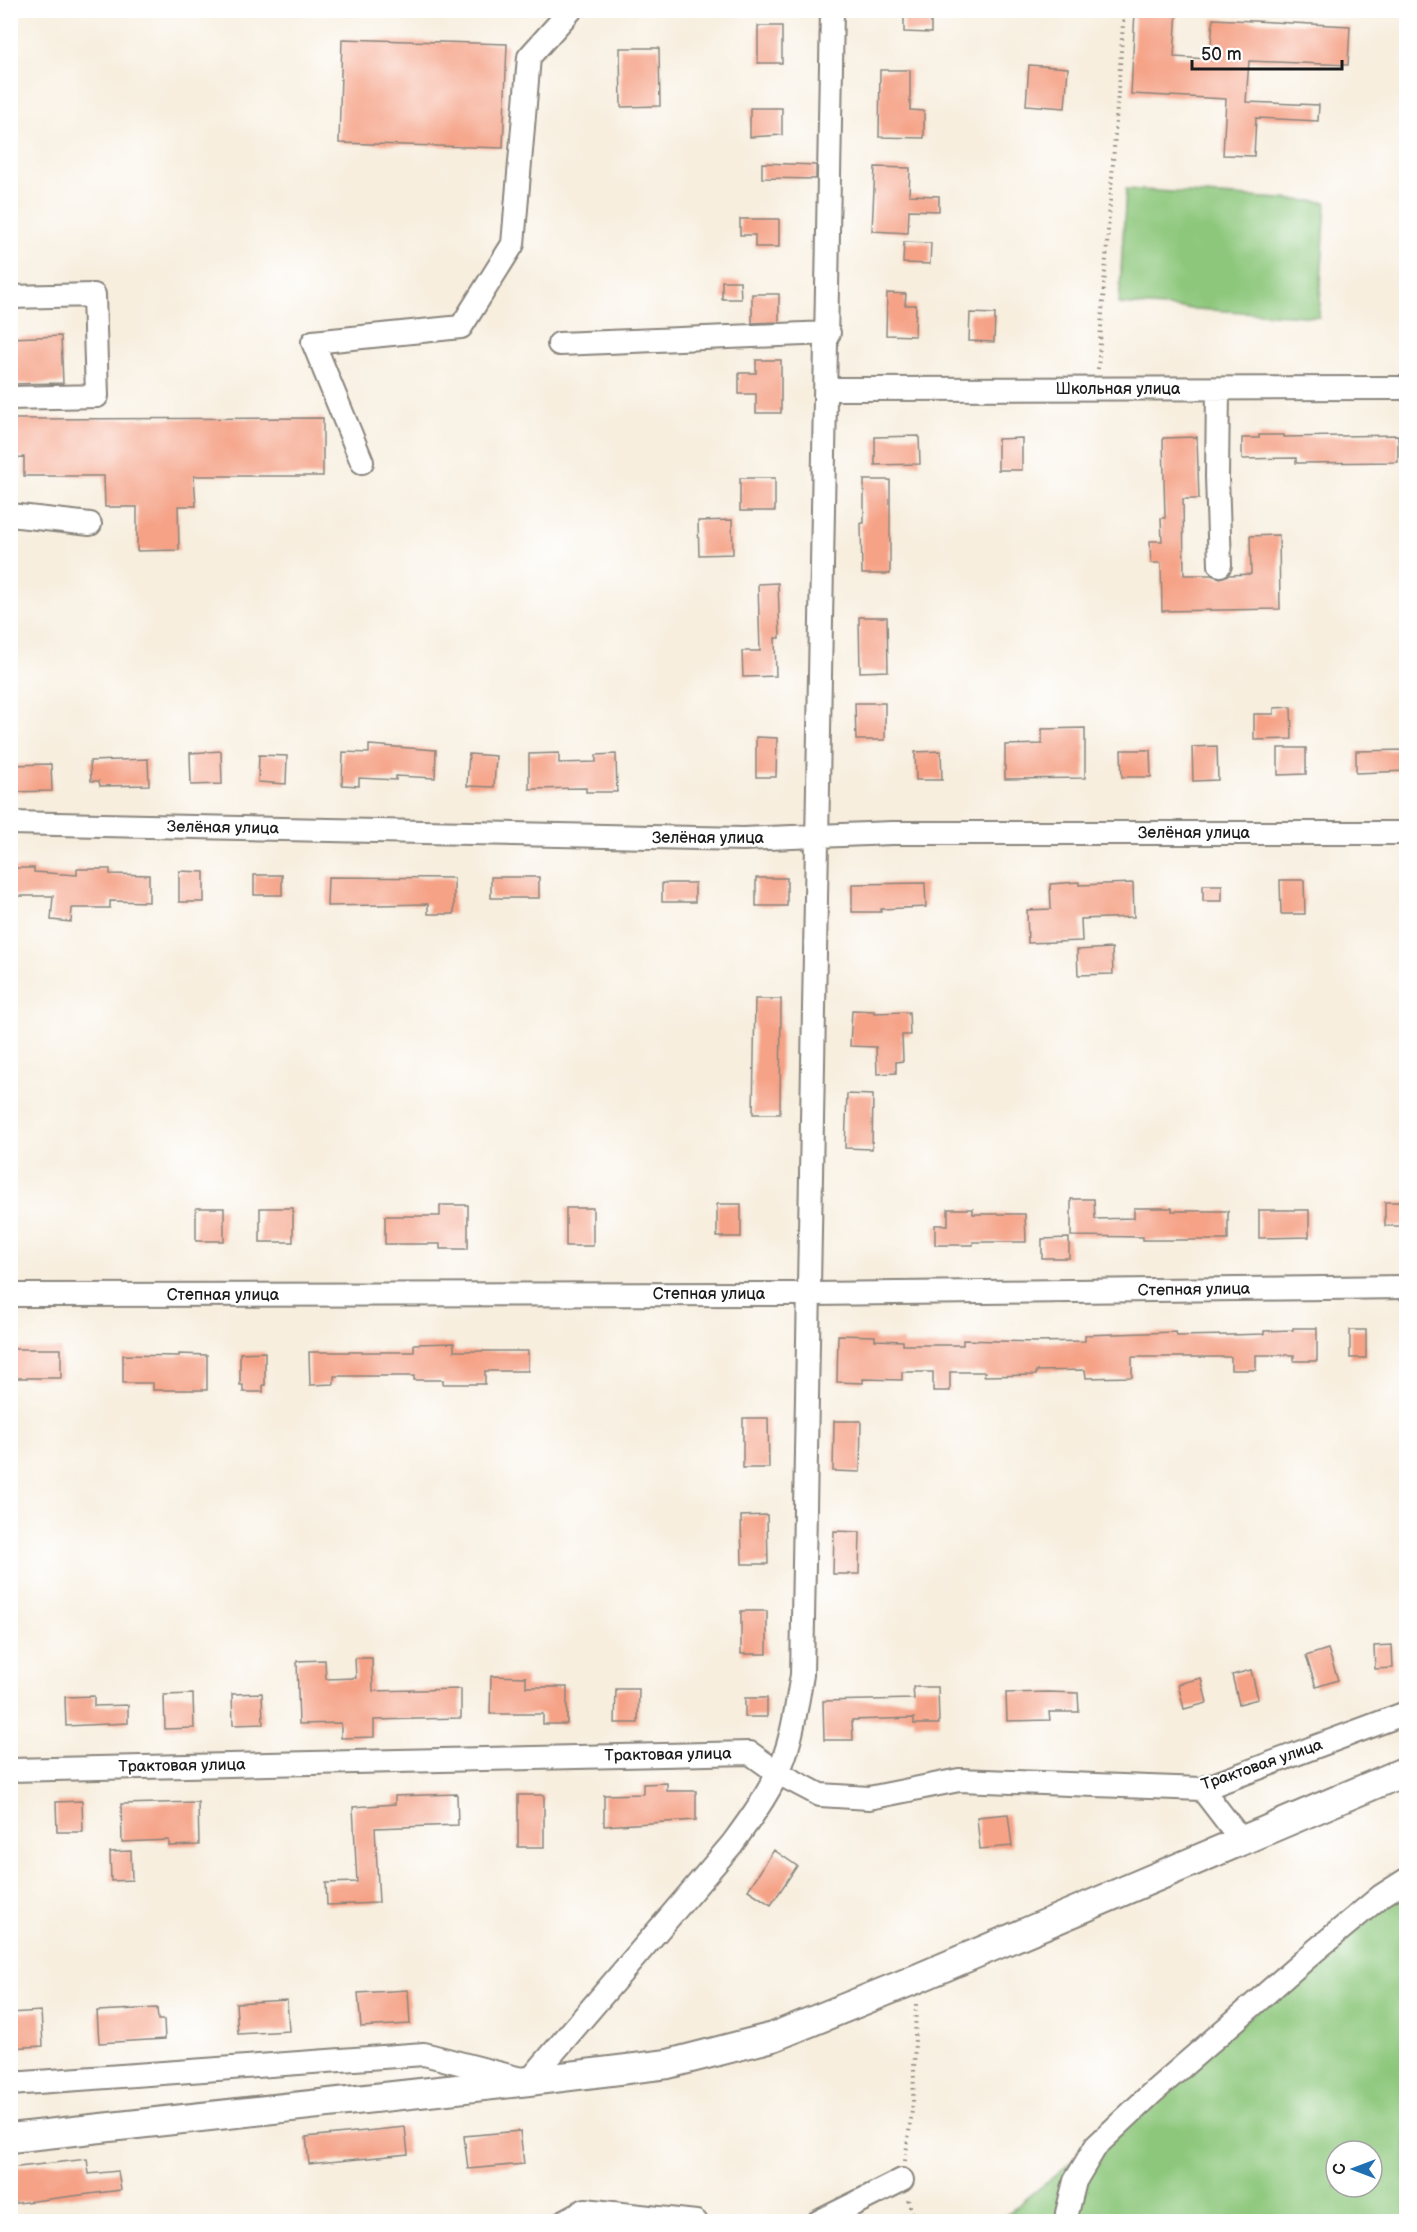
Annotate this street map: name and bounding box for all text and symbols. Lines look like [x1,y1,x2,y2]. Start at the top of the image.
scale bar [1192,33,1342,71]
text: 50 m [1201,44,1242,65]
street label: Школьная улица [1056,380,1181,399]
street label: Зелёная улица [167,818,280,838]
street label: Зелёная улица [1138,824,1251,843]
street label: Зелёная улица [652,829,765,848]
street label: Степная улица [1138,1280,1251,1300]
street label: Степная улица [653,1285,766,1304]
street label: Степная улица [167,1286,280,1305]
street label: Трактовая улица [1199,1735,1326,1795]
street label: Трактовая улица [604,1744,732,1766]
street label: Трактовая улица [118,1755,246,1777]
north arrow [1324,2139,1384,2199]
text: С [1331,2163,1350,2175]

